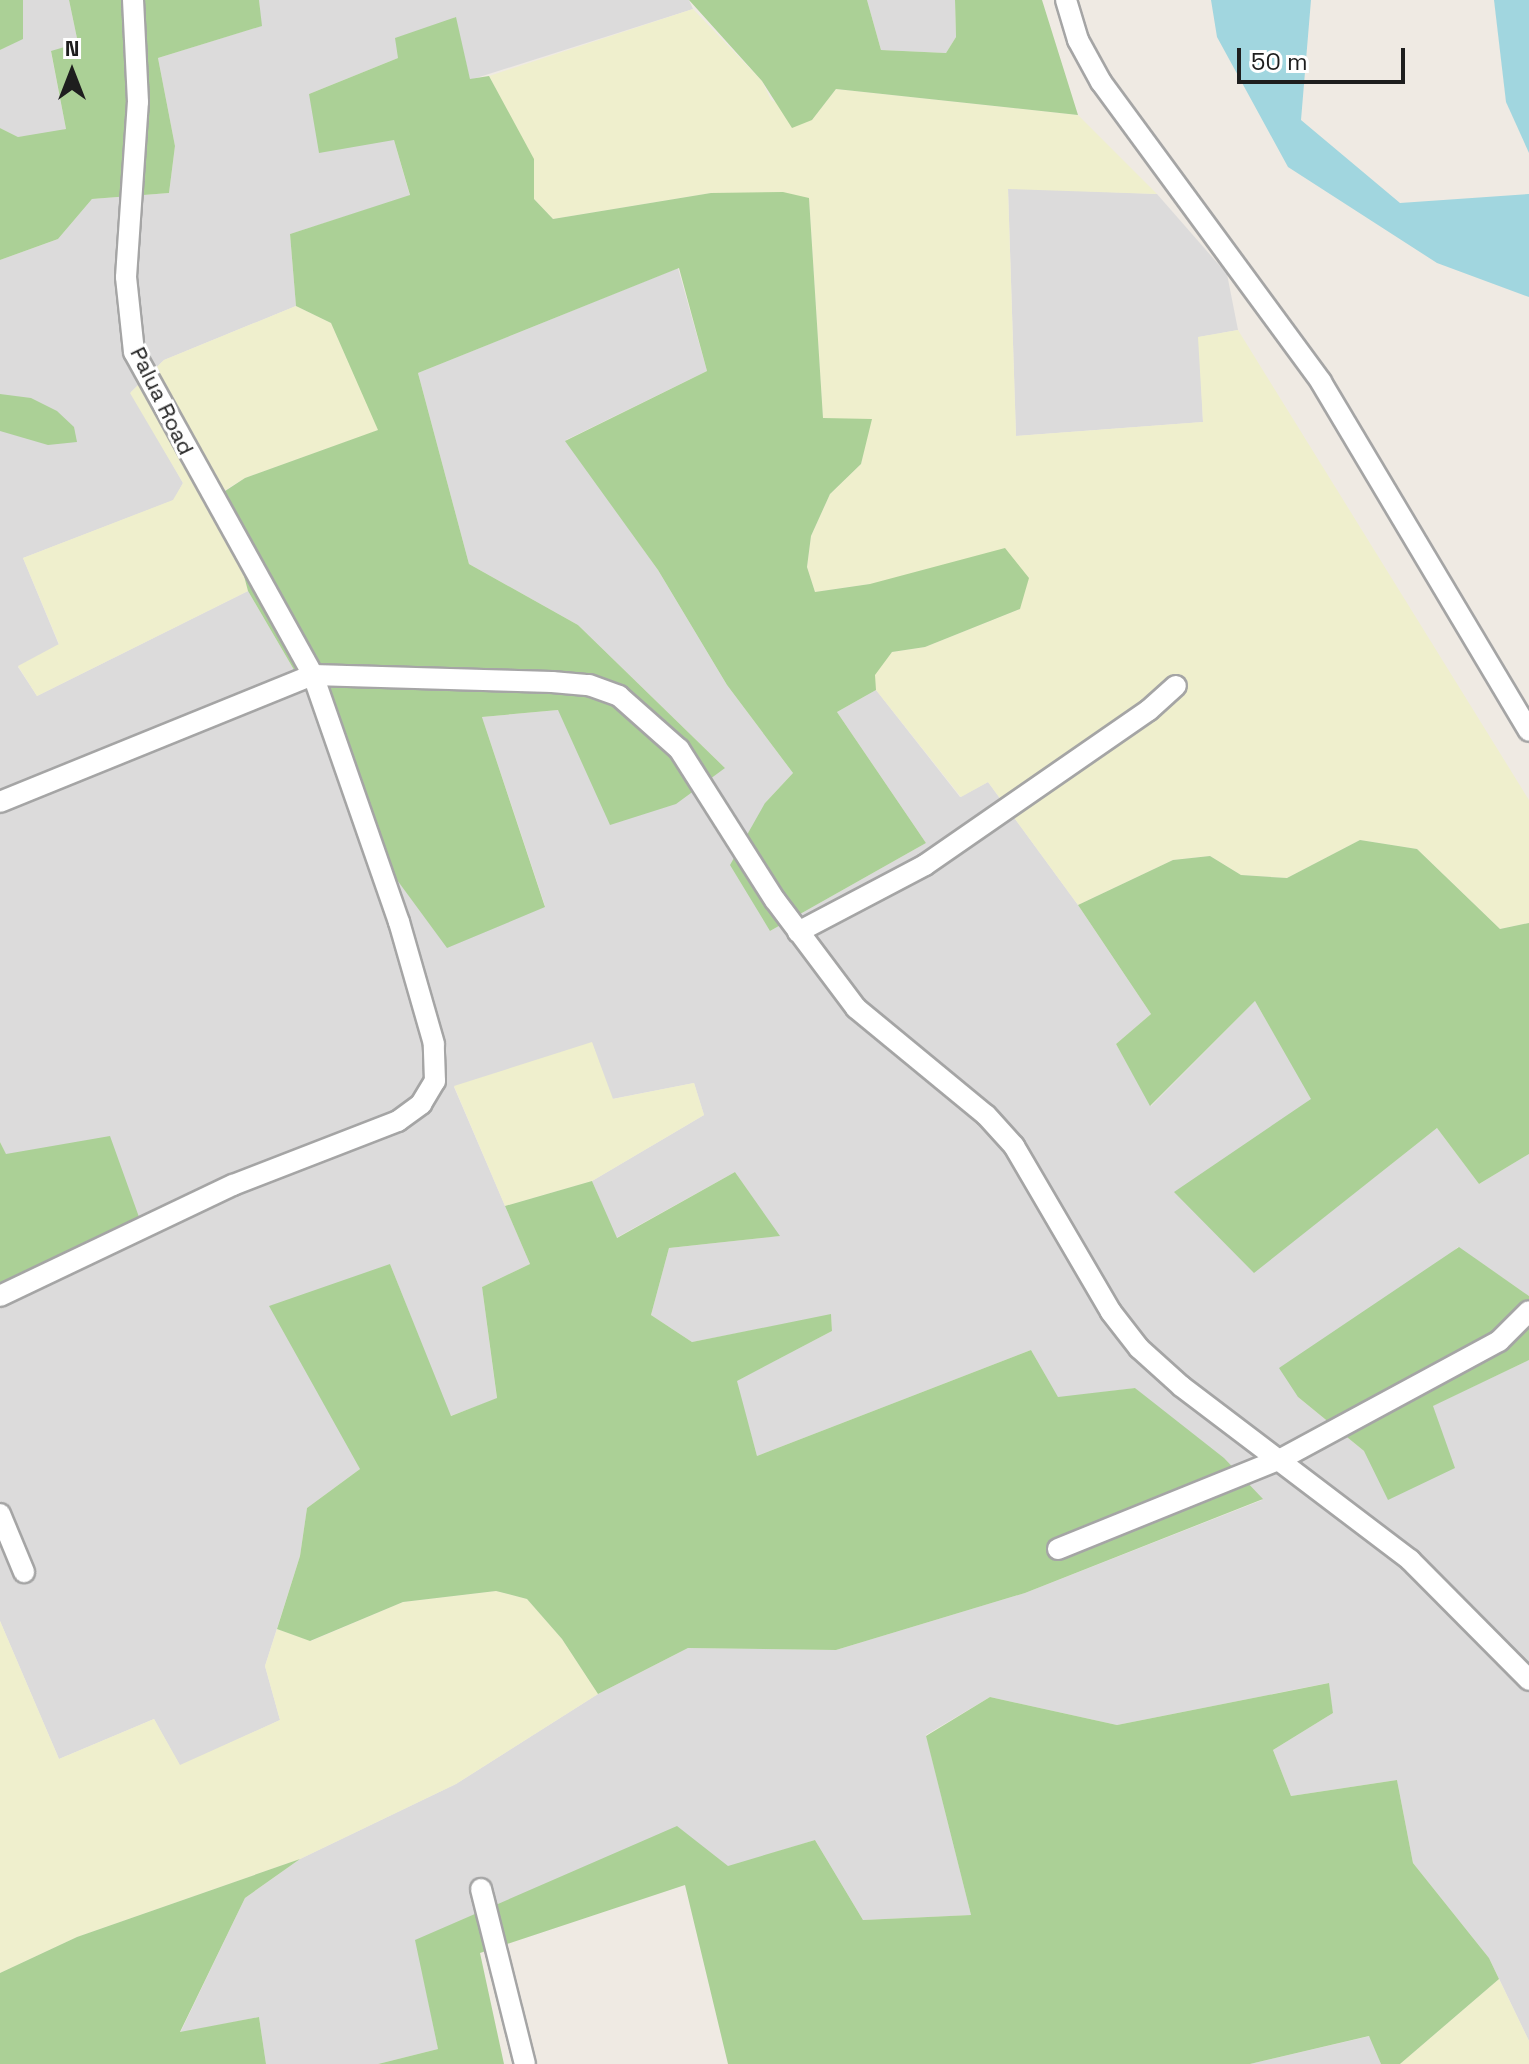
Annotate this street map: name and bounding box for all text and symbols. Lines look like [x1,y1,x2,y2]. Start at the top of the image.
north arrow [32,32,112,112]
scale bar [1241,32,1409,82]
text: N [65,34,79,62]
text: 50 m [1251,46,1308,77]
street label: Palua Road [125,343,199,459]

